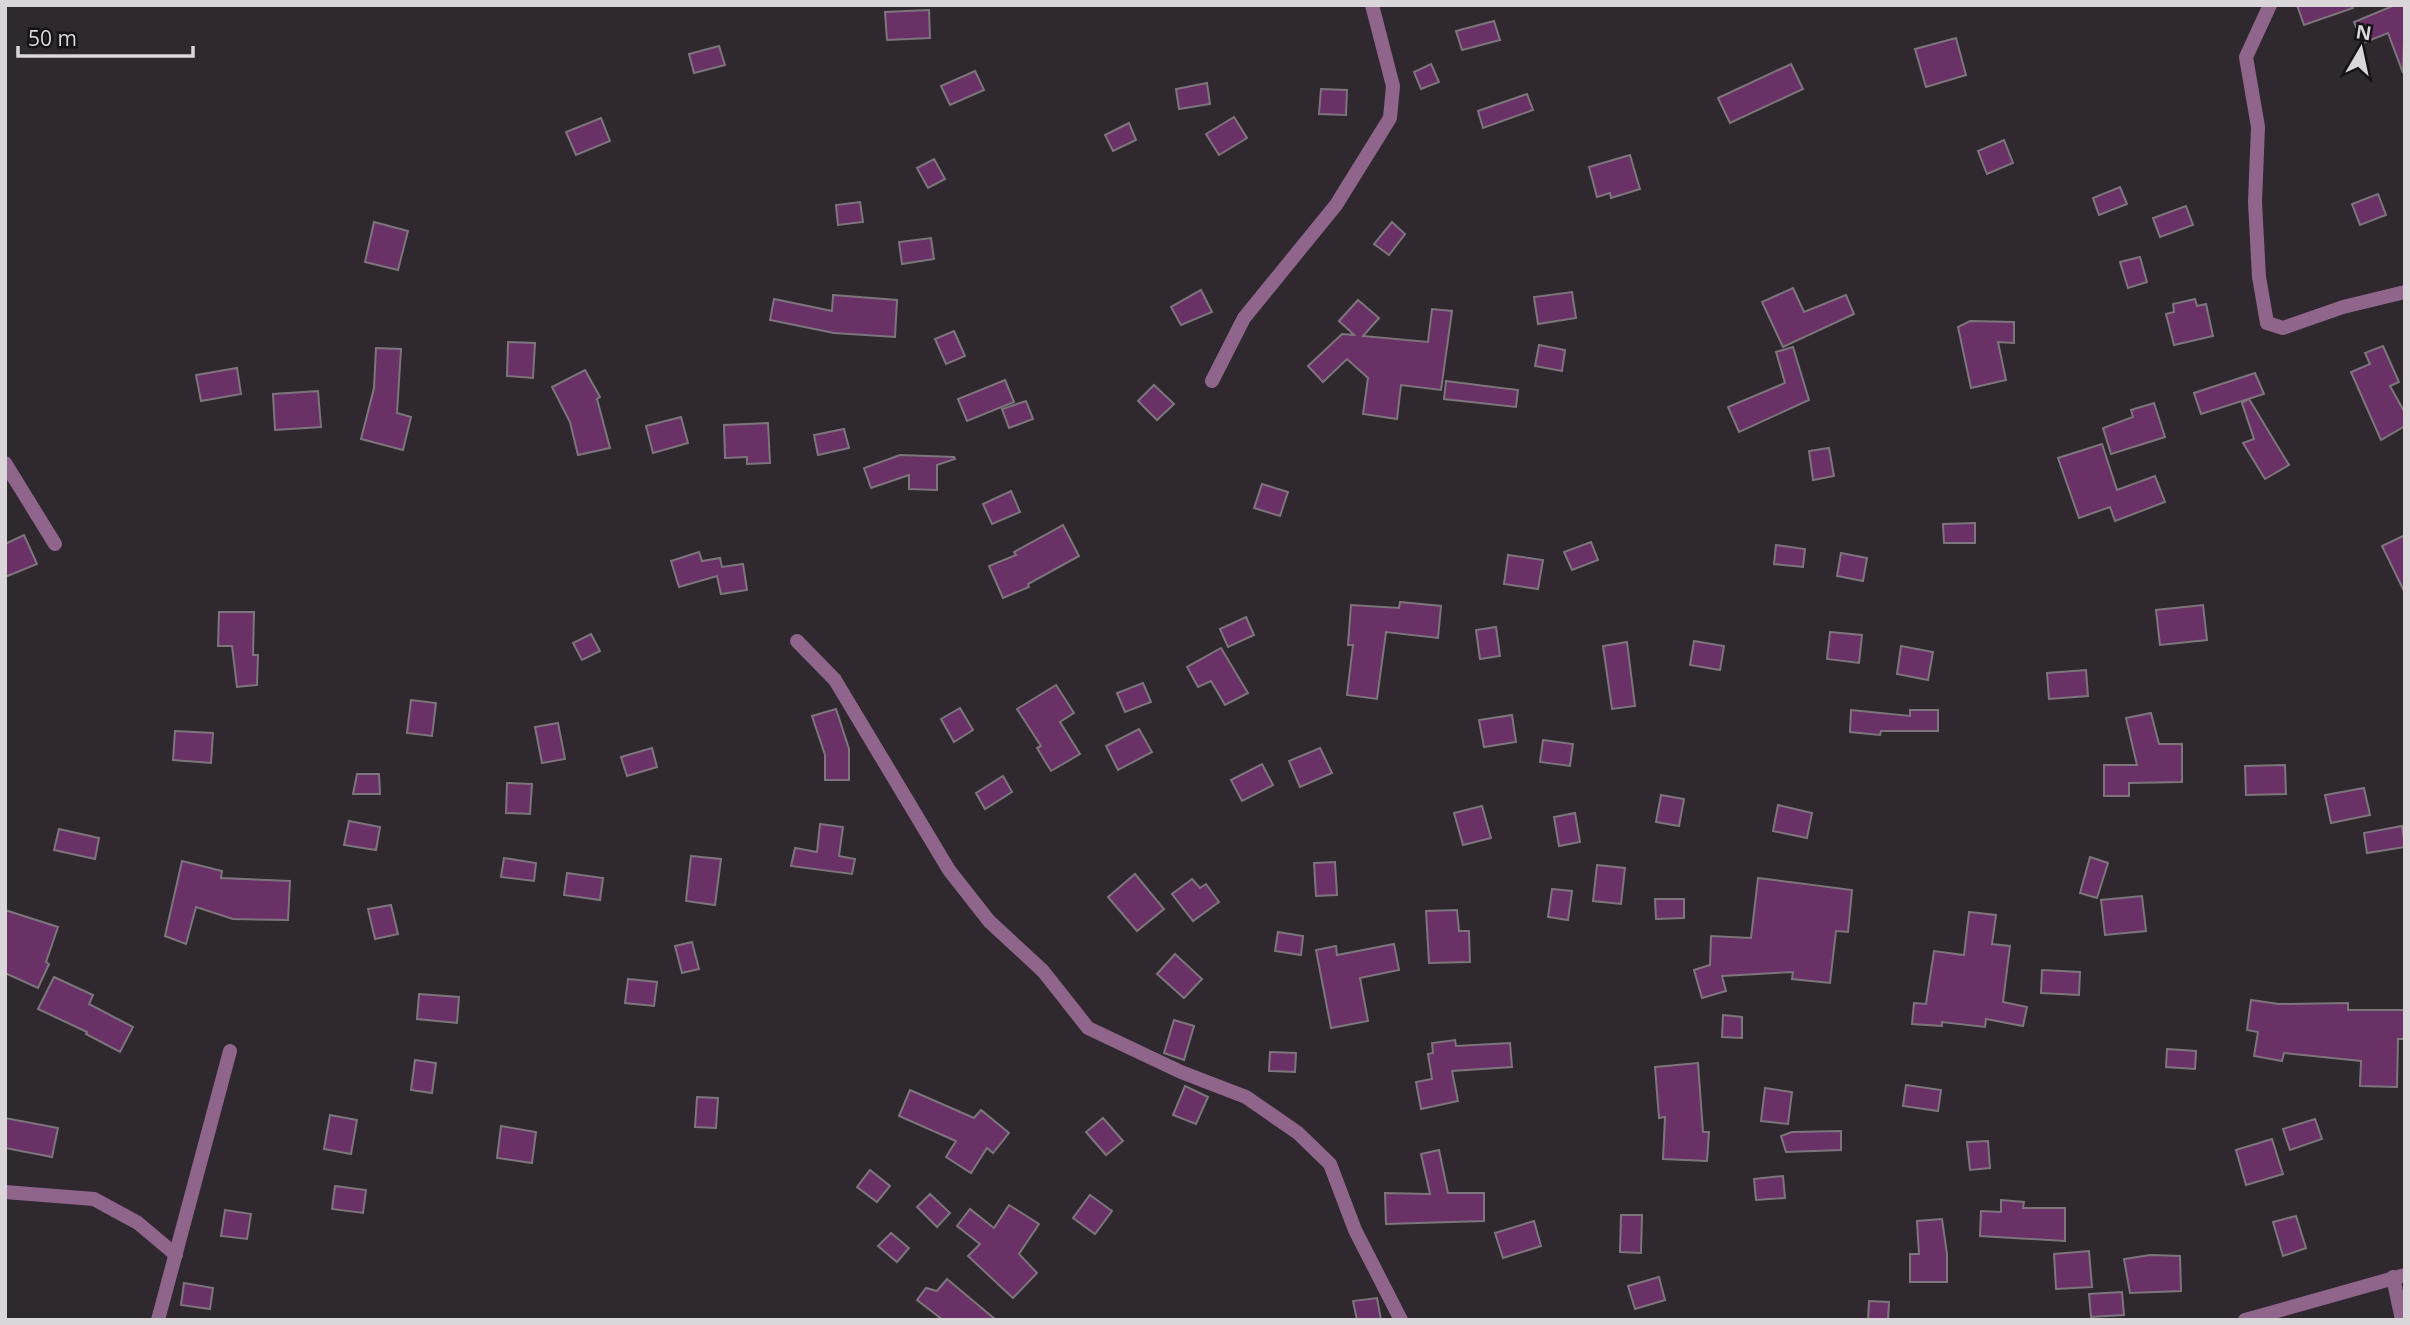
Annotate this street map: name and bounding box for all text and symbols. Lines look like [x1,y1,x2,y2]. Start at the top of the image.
scale bar [18,14,192,58]
north arrow [2326,14,2396,84]
text: N [2354,18,2373,46]
text: 50 m [28,24,77,52]

